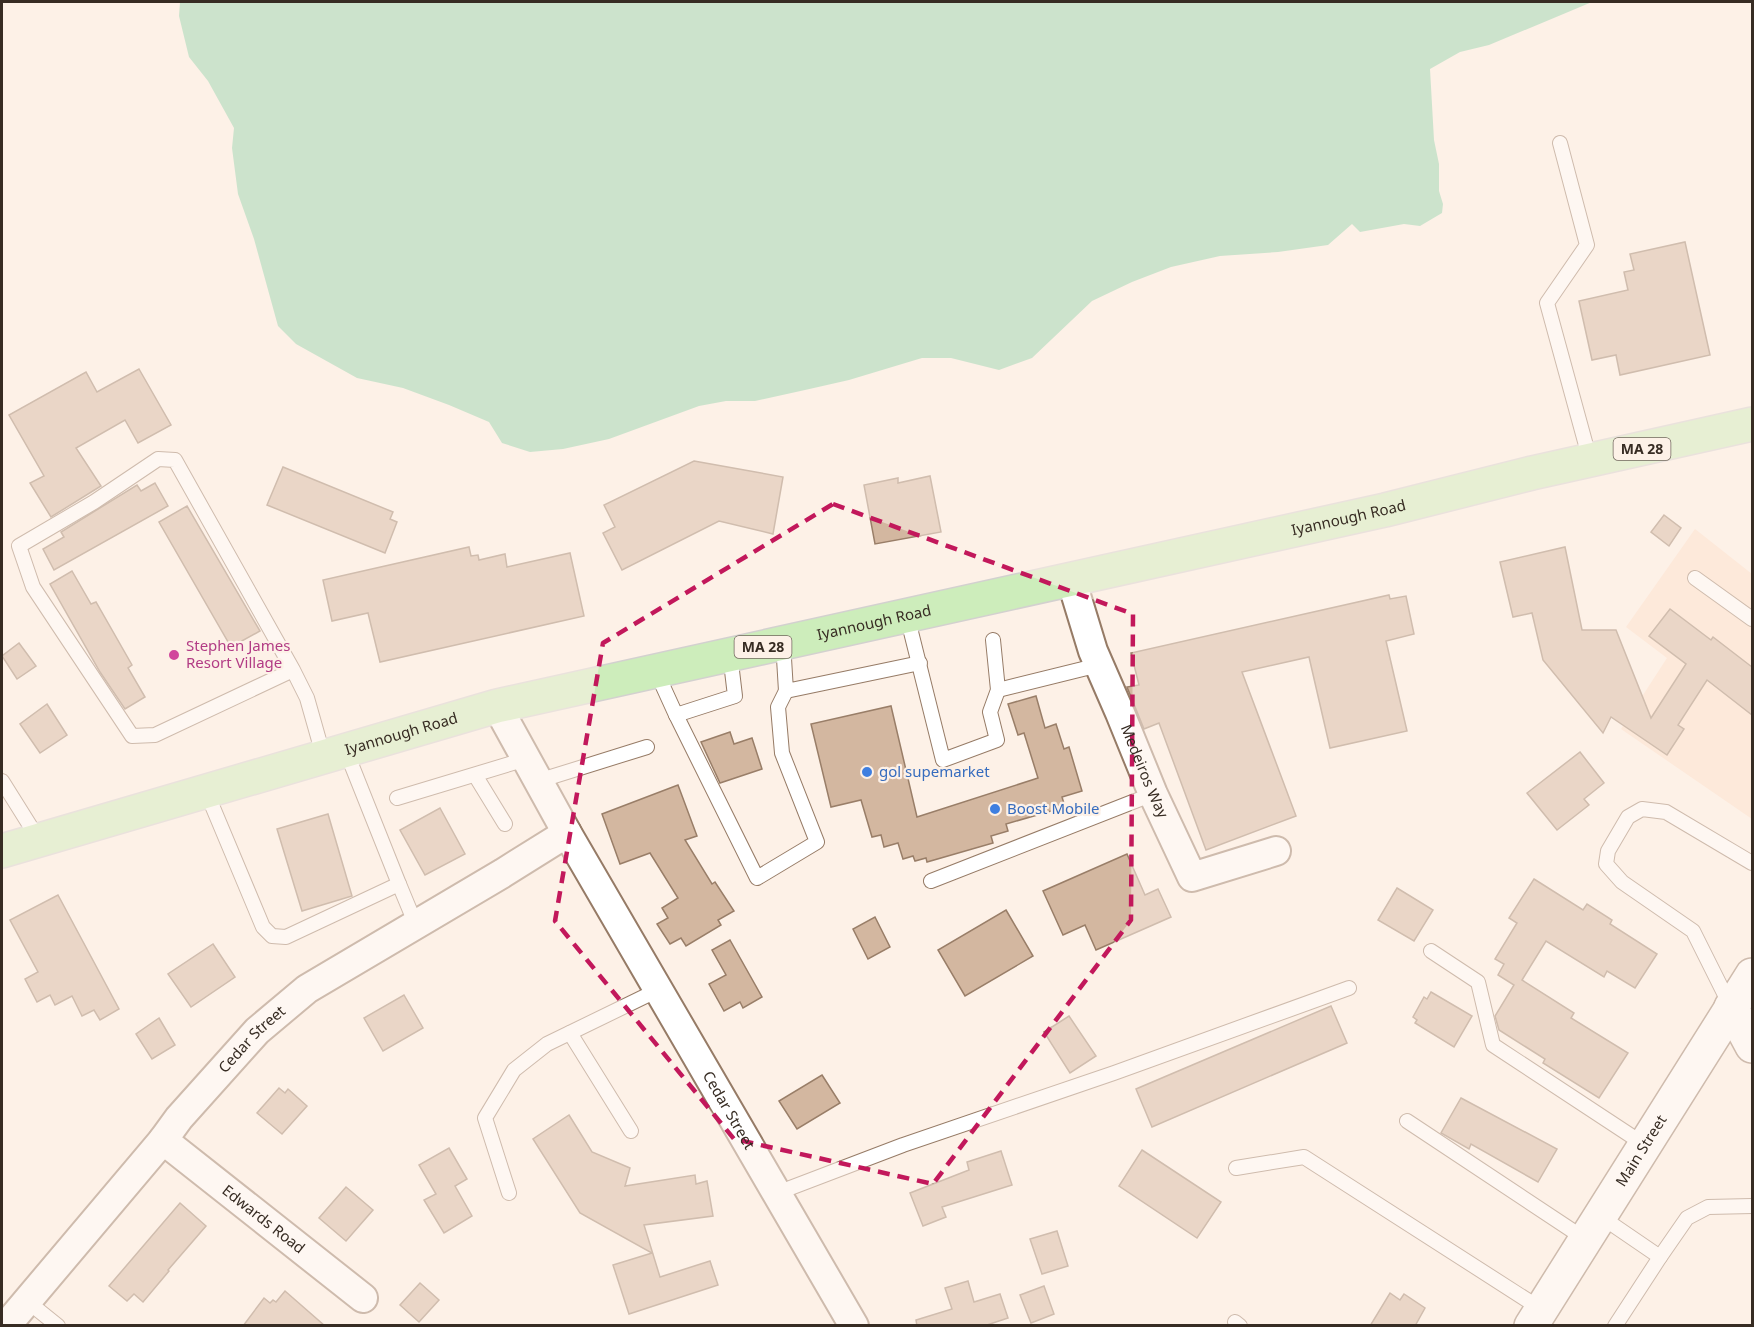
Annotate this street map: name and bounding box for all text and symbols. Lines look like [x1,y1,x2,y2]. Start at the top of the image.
road number: MA 28 [1614,438,1670,460]
street label: Iyannough Road [1289,494,1408,539]
street label: Iyannough Road [815,599,933,644]
place label: Stephen James Resort Village [186,635,290,672]
road number: MA 28 [734,636,792,658]
marker: Stephen James Resort Village [167,648,181,662]
street label: Iyannough Road [342,707,460,759]
street label: Medeiros Way [1117,721,1174,821]
place label: gol supemarket [879,761,990,781]
marker: gol supemarket [860,765,874,779]
place label: Boost Mobile [1007,798,1100,818]
marker: Boost Mobile [988,802,1002,816]
street label: Cedar Street [213,1000,290,1077]
street label: Cedar Street [699,1067,760,1153]
street label: Main Street [1610,1110,1671,1190]
street label: Edwards Road [219,1180,310,1257]

